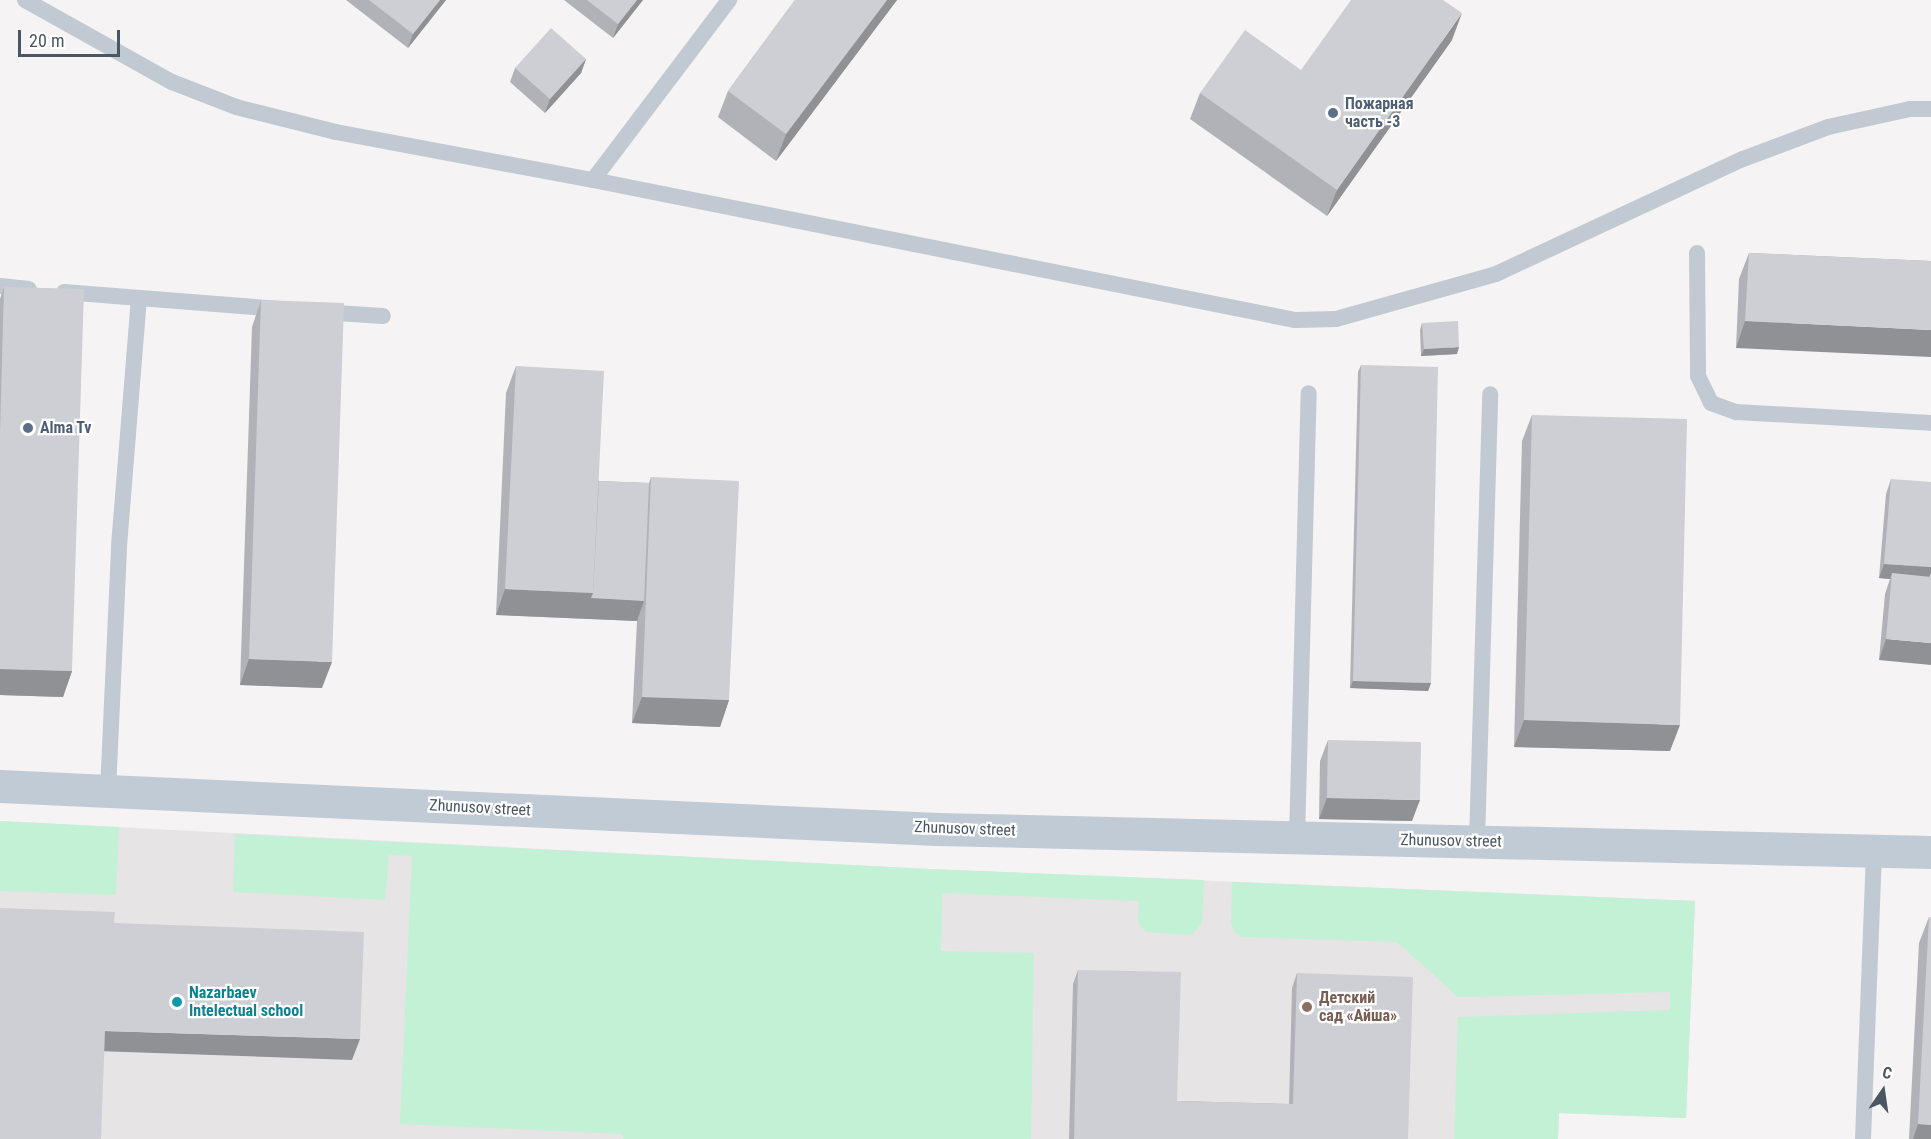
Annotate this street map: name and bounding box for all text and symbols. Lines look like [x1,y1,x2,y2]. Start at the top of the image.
scale bar [21,18,123,56]
text: 20 m [29,30,64,51]
place label: Пожарная часть -3 [1345,94,1414,132]
marker: Пожарная часть -3 [1326,106,1340,120]
place label: Alma Tv [40,418,92,438]
marker: Alma Tv [21,421,35,435]
street label: Zhunusov street [429,796,531,820]
street label: Zhunusov street [914,818,1016,840]
street label: Zhunusov street [1400,831,1502,851]
place label: Nazarbaev Intelectual school [189,983,303,1021]
place label: Детский сад «Айша» [1319,988,1397,1026]
marker: Nazarbaev Intelectual school [170,995,184,1009]
marker: Детский сад «Айша» [1300,1000,1314,1014]
north arrow [1853,1061,1913,1121]
text: С [1881,1063,1894,1083]

